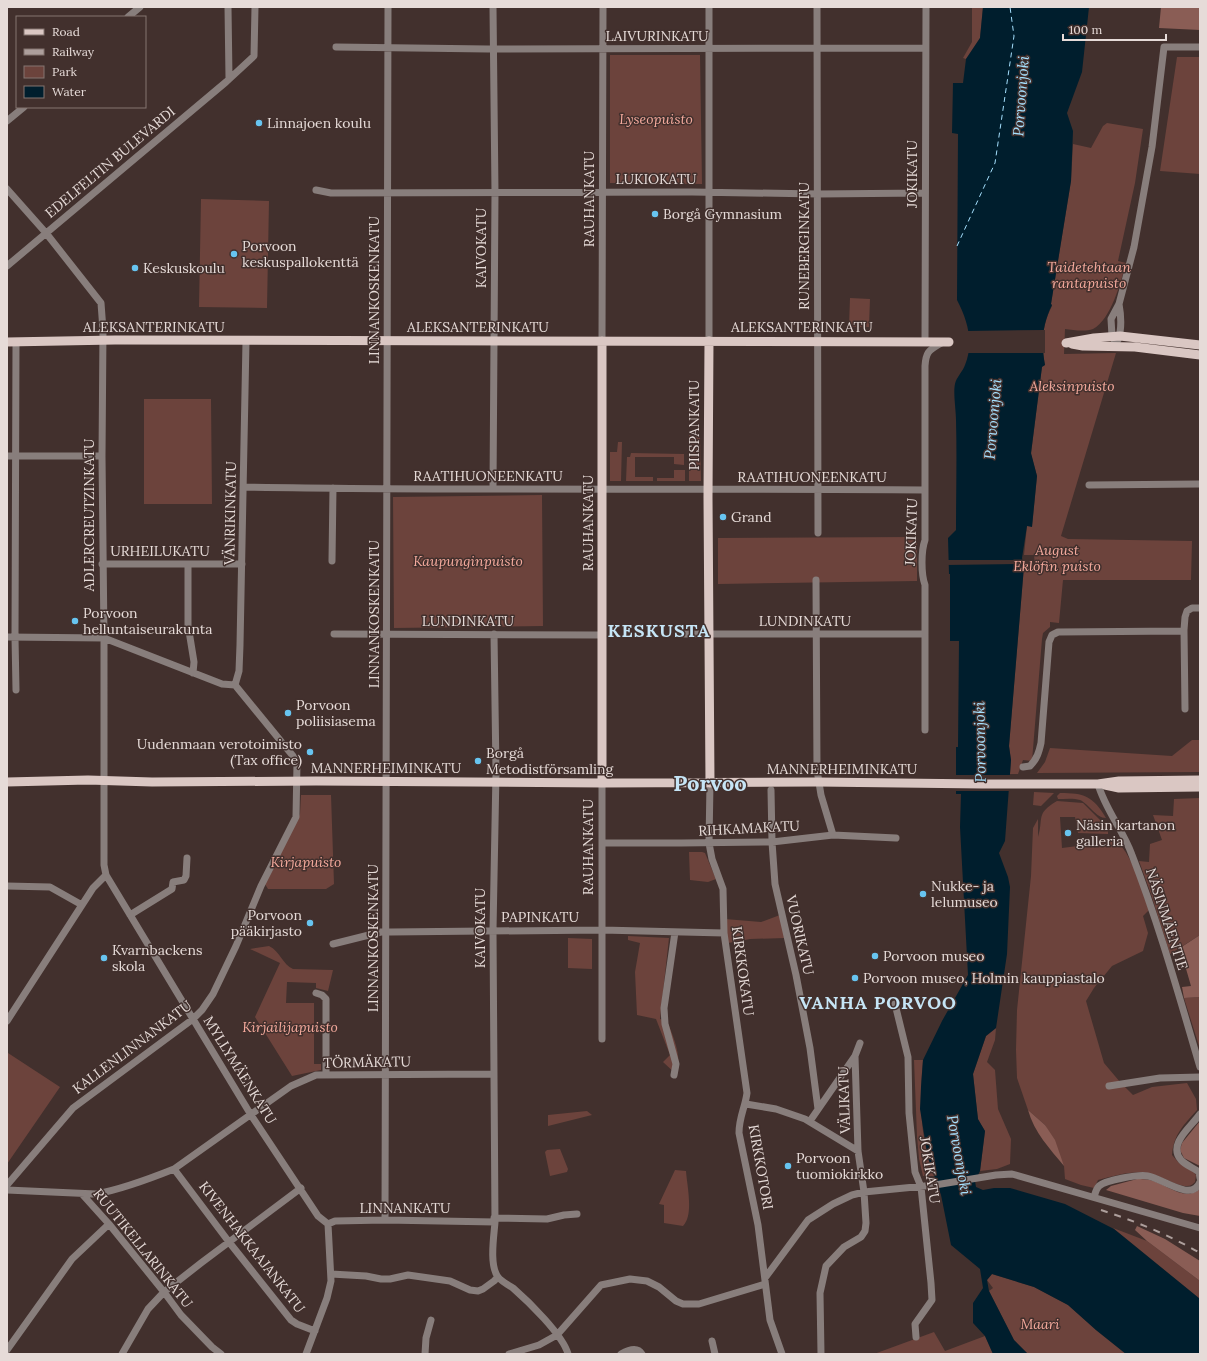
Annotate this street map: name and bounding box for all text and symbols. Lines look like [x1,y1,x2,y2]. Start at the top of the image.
legend [16,16,146,108]
scale bar [1063,16,1166,42]
text: 100 m [1069,22,1102,37]
text: Road [52,24,80,39]
street label: LAIVURINKATU [605,27,709,45]
text: Railway [52,44,95,59]
water label: Porvoonjoki [1008,55,1033,137]
text: Park [52,64,78,79]
text: Water [52,84,87,99]
street label: EDELFELTIN BULEVARDI [41,102,179,222]
park label: Lyseopuisto [619,110,693,128]
place label: Linnajoen koulu [267,114,371,132]
marker: Linnajoen koulu [254,118,264,128]
street label: JOKIKATU [903,140,921,209]
street label: RAUHANKATU [580,150,598,247]
street label: LUKIOKATU [615,170,697,188]
street label: RUNEBERGINKATU [795,181,813,310]
place label: Borgå Gymnasium [663,205,783,223]
street label: KAIVOKATU [472,207,490,288]
marker: Borgå Gymnasium [650,209,660,219]
street label: LINNANKOSKENKATU [365,215,383,364]
place label: Porvoon keskuspallokenttä [242,237,359,271]
marker: Porvoon keskuspallokenttä [229,249,239,259]
park label: Taidetehtaan rantapuisto [1047,258,1131,292]
place label: Keskuskoulu [143,259,225,277]
marker: Keskuskoulu [130,263,140,273]
street label: ALEKSANTERINKATU [82,318,225,336]
street label: ALEKSANTERINKATU [406,318,549,336]
street label: ALEKSANTERINKATU [730,318,873,336]
park label: Aleksinpuisto [1029,377,1114,395]
water label: Porvoonjoki [980,378,1006,460]
street label: PIISPANKATU [685,379,703,470]
street label: ADLERCREUTZINKATU [80,438,98,592]
street label: VÄNRIKINKATU [220,460,240,566]
street label: RAATIHUONEENKATU [413,467,563,485]
street label: RAATIHUONEENKATU [737,468,887,486]
street label: RAUHANKATU [579,474,597,571]
street label: JOKIKATU [901,497,921,567]
place label: Grand [731,508,772,526]
marker: Grand [718,512,728,522]
street label: LINNANKOSKENKATU [365,539,383,688]
park label: August Eklöfin puisto [1013,541,1101,575]
street label: URHEILUKATU [110,542,210,560]
park label: Kaupunginpuisto [413,552,523,570]
place label: Porvoon helluntaiseurakunta [83,604,212,638]
street label: LUNDINKATU [422,612,515,630]
street label: LUNDINKATU [759,612,852,630]
marker: Porvoon helluntaiseurakunta [70,616,80,626]
district label: KESKUSTA [608,619,710,642]
place label: Porvoon poliisiasema [296,696,376,730]
water label: Porvoonjoki [969,701,990,783]
marker: Porvoon poliisiasema [283,708,293,718]
place label: Uudenmaan verotoimisto (Tax office) [137,735,302,769]
place label: Borgå Metodistförsamling [486,744,613,778]
marker: Uudenmaan verotoimisto (Tax office) [305,747,315,757]
marker: Borgå Metodistförsamling [473,756,483,766]
street label: MANNERHEIMINKATU [311,759,462,777]
street label: MANNERHEIMINKATU [767,760,918,778]
district label: Porvoo [673,769,747,797]
street label: RAUHANKATU [579,798,597,895]
street label: RIHKAMAKATU [698,816,801,840]
place label: Näsin kartanon galleria [1076,816,1176,850]
marker: Näsin kartanon galleria [1063,828,1073,838]
park label: Kirjapuisto [271,853,341,871]
street label: LINNANKOSKENKATU [364,863,382,1012]
street label: NÄSINMÄENTIE [1142,866,1192,973]
place label: Nukke- ja lelumuseo [931,877,998,911]
street label: KAIVOKATU [471,887,489,968]
marker: Nukke- ja lelumuseo [918,889,928,899]
street label: VUORIKATU [782,892,818,977]
place label: Porvoon pääkirjasto [231,906,302,940]
street label: PAPINKATU [501,908,579,926]
marker: Porvoon pääkirjasto [305,918,315,928]
street label: KIRKKOKATU [728,925,758,1017]
place label: Kvarnbackens skola [112,941,202,975]
place label: Porvoon museo [883,947,984,965]
marker: Porvoon museo [870,951,880,961]
marker: Kvarnbackens skola [99,953,109,963]
place label: Porvoon museo, Holmin kauppiastalo [863,969,1105,987]
marker: Porvoon museo, Holmin kauppiastalo [850,973,860,983]
district label: VANHA PORVOO [799,991,957,1014]
street label: KALLENLINNANKATU [69,996,196,1098]
street label: MYLLYMÄENKATU [199,1013,281,1128]
park label: Kirjailijapuisto [242,1018,338,1036]
street label: TÖRMÄKATU [323,1052,412,1072]
street label: VÄLIKATU [834,1065,854,1135]
water label: Porvoonjoki [943,1113,976,1197]
street label: KIRKKOTORI [745,1123,777,1211]
street label: JOKIKATU [916,1134,944,1205]
place label: Porvoon tuomiokirkko [796,1149,883,1183]
marker: Porvoon tuomiokirkko [783,1161,793,1171]
street label: KIVENHAKKAAJANKATU [195,1178,309,1317]
street label: RUUTIKELLARINKATU [89,1185,197,1312]
street label: LINNANKATU [359,1199,451,1217]
park label: Maari [1021,1315,1060,1333]

